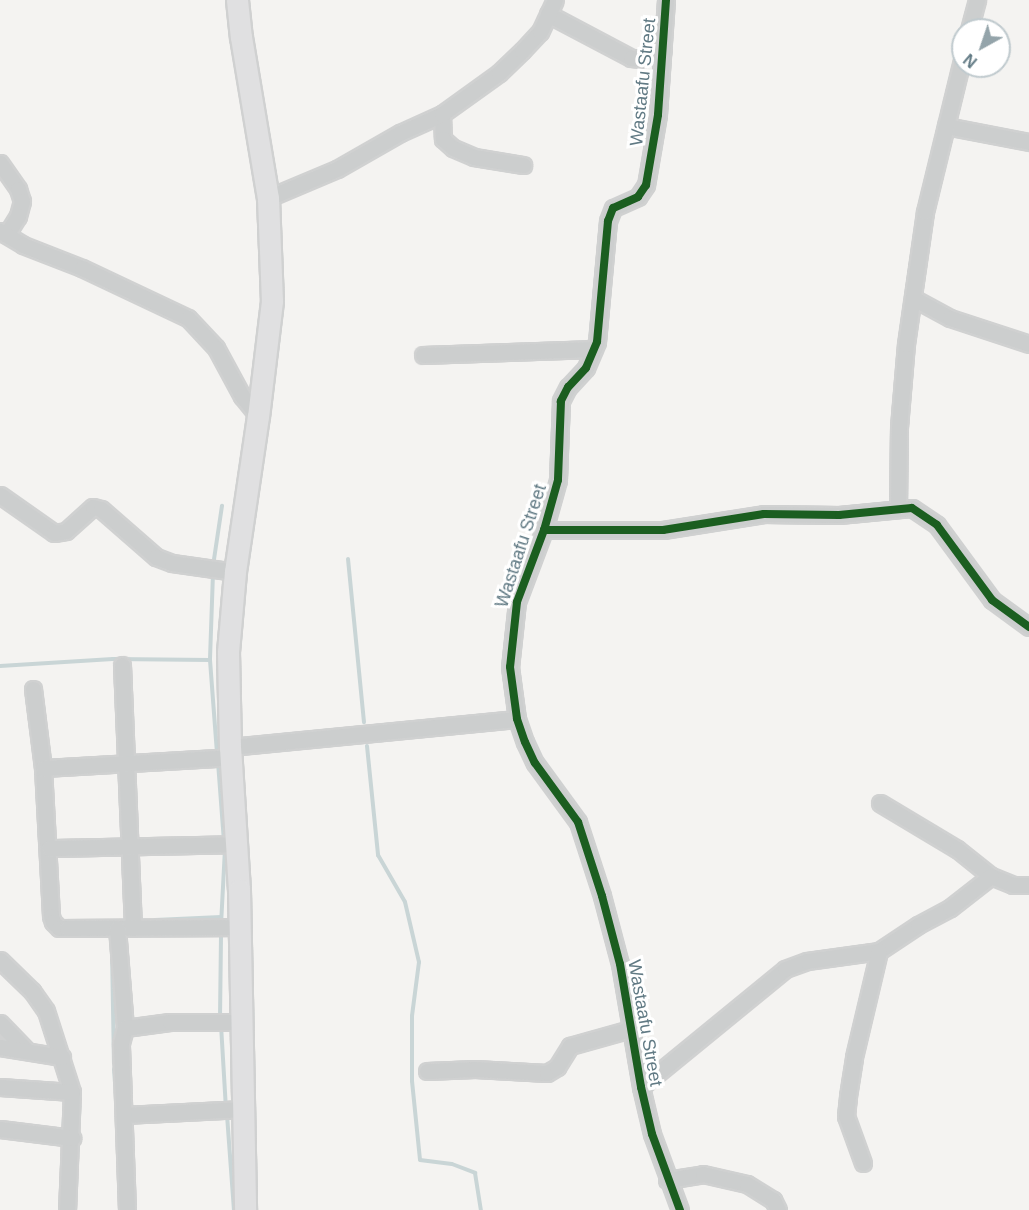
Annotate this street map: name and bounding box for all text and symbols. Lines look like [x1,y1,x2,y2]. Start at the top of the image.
street label: Wastaafu Street [626,17,660,147]
north arrow [951,18,1011,78]
text: N [961,50,980,71]
street label: Wastaafu Street [491,482,551,610]
street label: Wastaafu Street [623,958,667,1088]

